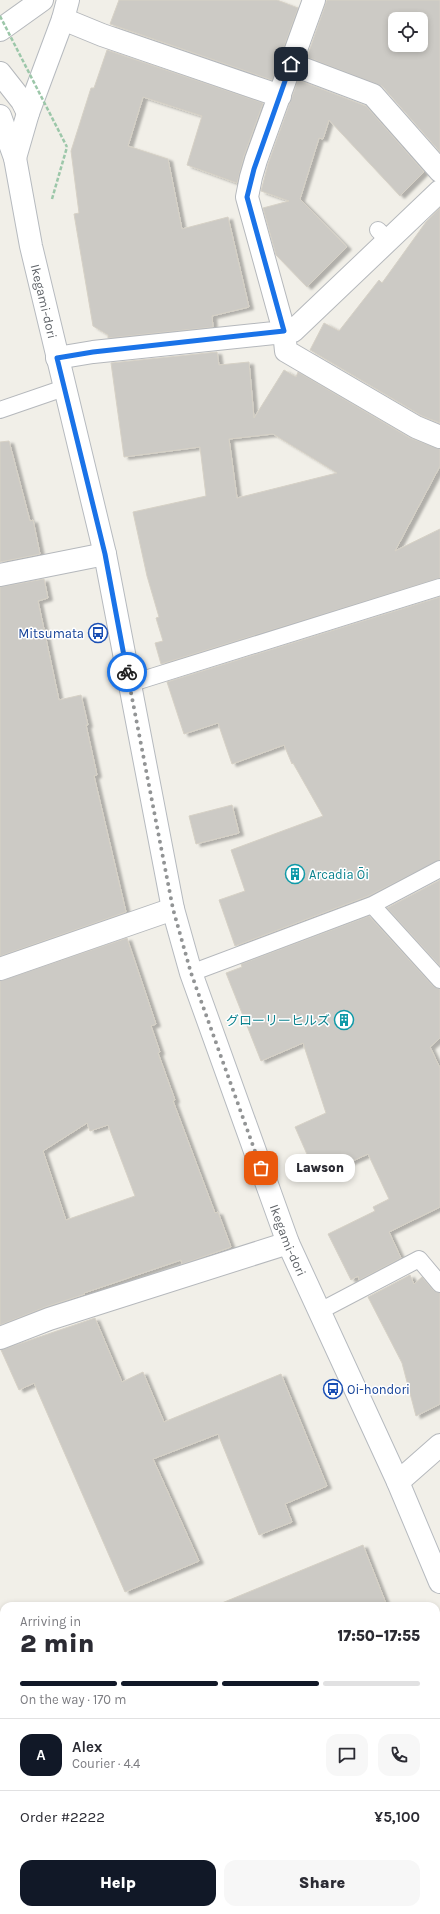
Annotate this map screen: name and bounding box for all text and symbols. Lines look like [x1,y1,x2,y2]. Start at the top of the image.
map controls [388,12,428,52]
button: locate [388,12,428,52]
pin [274,47,308,81]
icon: home [280,53,302,75]
street label: Ikegami-dori [28,263,60,340]
bus stop icon: Mitsumata [87,622,109,644]
place label: Mitsumata [18,626,84,641]
courier [107,652,147,692]
icon: bike [116,661,138,683]
building icon: Arcadia Ōi [284,863,306,885]
place label: Arcadia Ōi [309,867,369,882]
building icon: グローリーヒルズ [333,1009,355,1031]
place label: グローリーヒルズ [226,1013,330,1028]
pin [244,1151,278,1185]
callout: Lawson [285,1154,355,1182]
icon: bag [250,1157,272,1179]
text: Lawson [296,1160,344,1175]
street label: Ikegami-dori [267,1202,309,1279]
bus stop icon: Oi-hondori [322,1378,344,1400]
place label: Oi-hondori [347,1382,410,1397]
text: Arriving in [20,1614,81,1629]
text: 17:50–17:55 [338,1627,420,1645]
text: 2 min [20,1628,95,1659]
text: On the way · 170 m [20,1692,126,1707]
button: chat [326,1734,368,1776]
button: phone [378,1734,420,1776]
text: Alex [72,1738,102,1756]
text: A [36,1746,46,1764]
text: Courier · 4.4 [72,1756,140,1771]
text: Order #2222 [20,1808,105,1826]
text: ¥5,100 [374,1808,420,1826]
button: Help [20,1860,216,1906]
button: Share [224,1860,420,1906]

